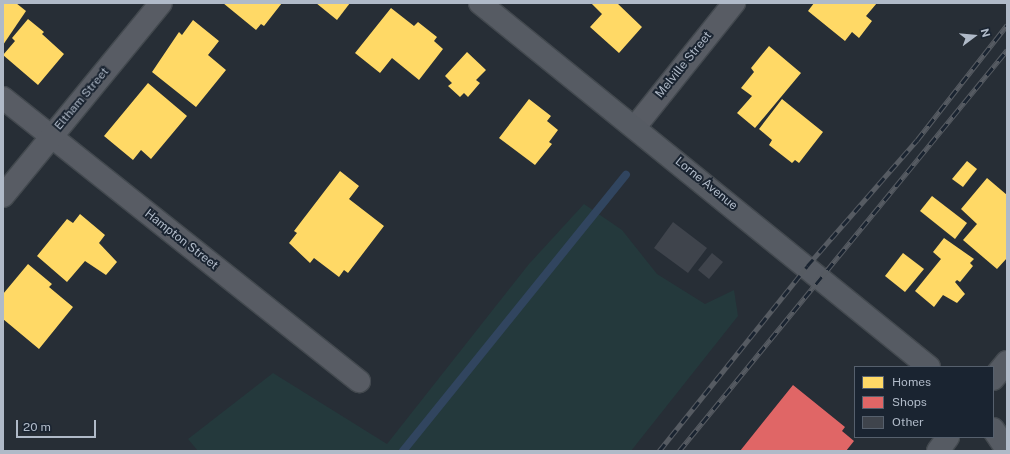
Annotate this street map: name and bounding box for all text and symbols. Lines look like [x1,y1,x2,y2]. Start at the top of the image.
north arrow [954,16,994,56]
text: N [979,27,992,38]
street label: Melville Street [653,29,715,101]
street label: Eltham Street [52,65,112,133]
street label: Lorne Avenue [672,154,740,214]
street label: Hampton Street [141,207,221,273]
legend [854,366,994,438]
text: Homes [892,375,931,389]
text: Shops [892,395,927,409]
scale bar [18,412,98,438]
text: Other [892,415,924,429]
text: 20 m [23,420,51,434]

